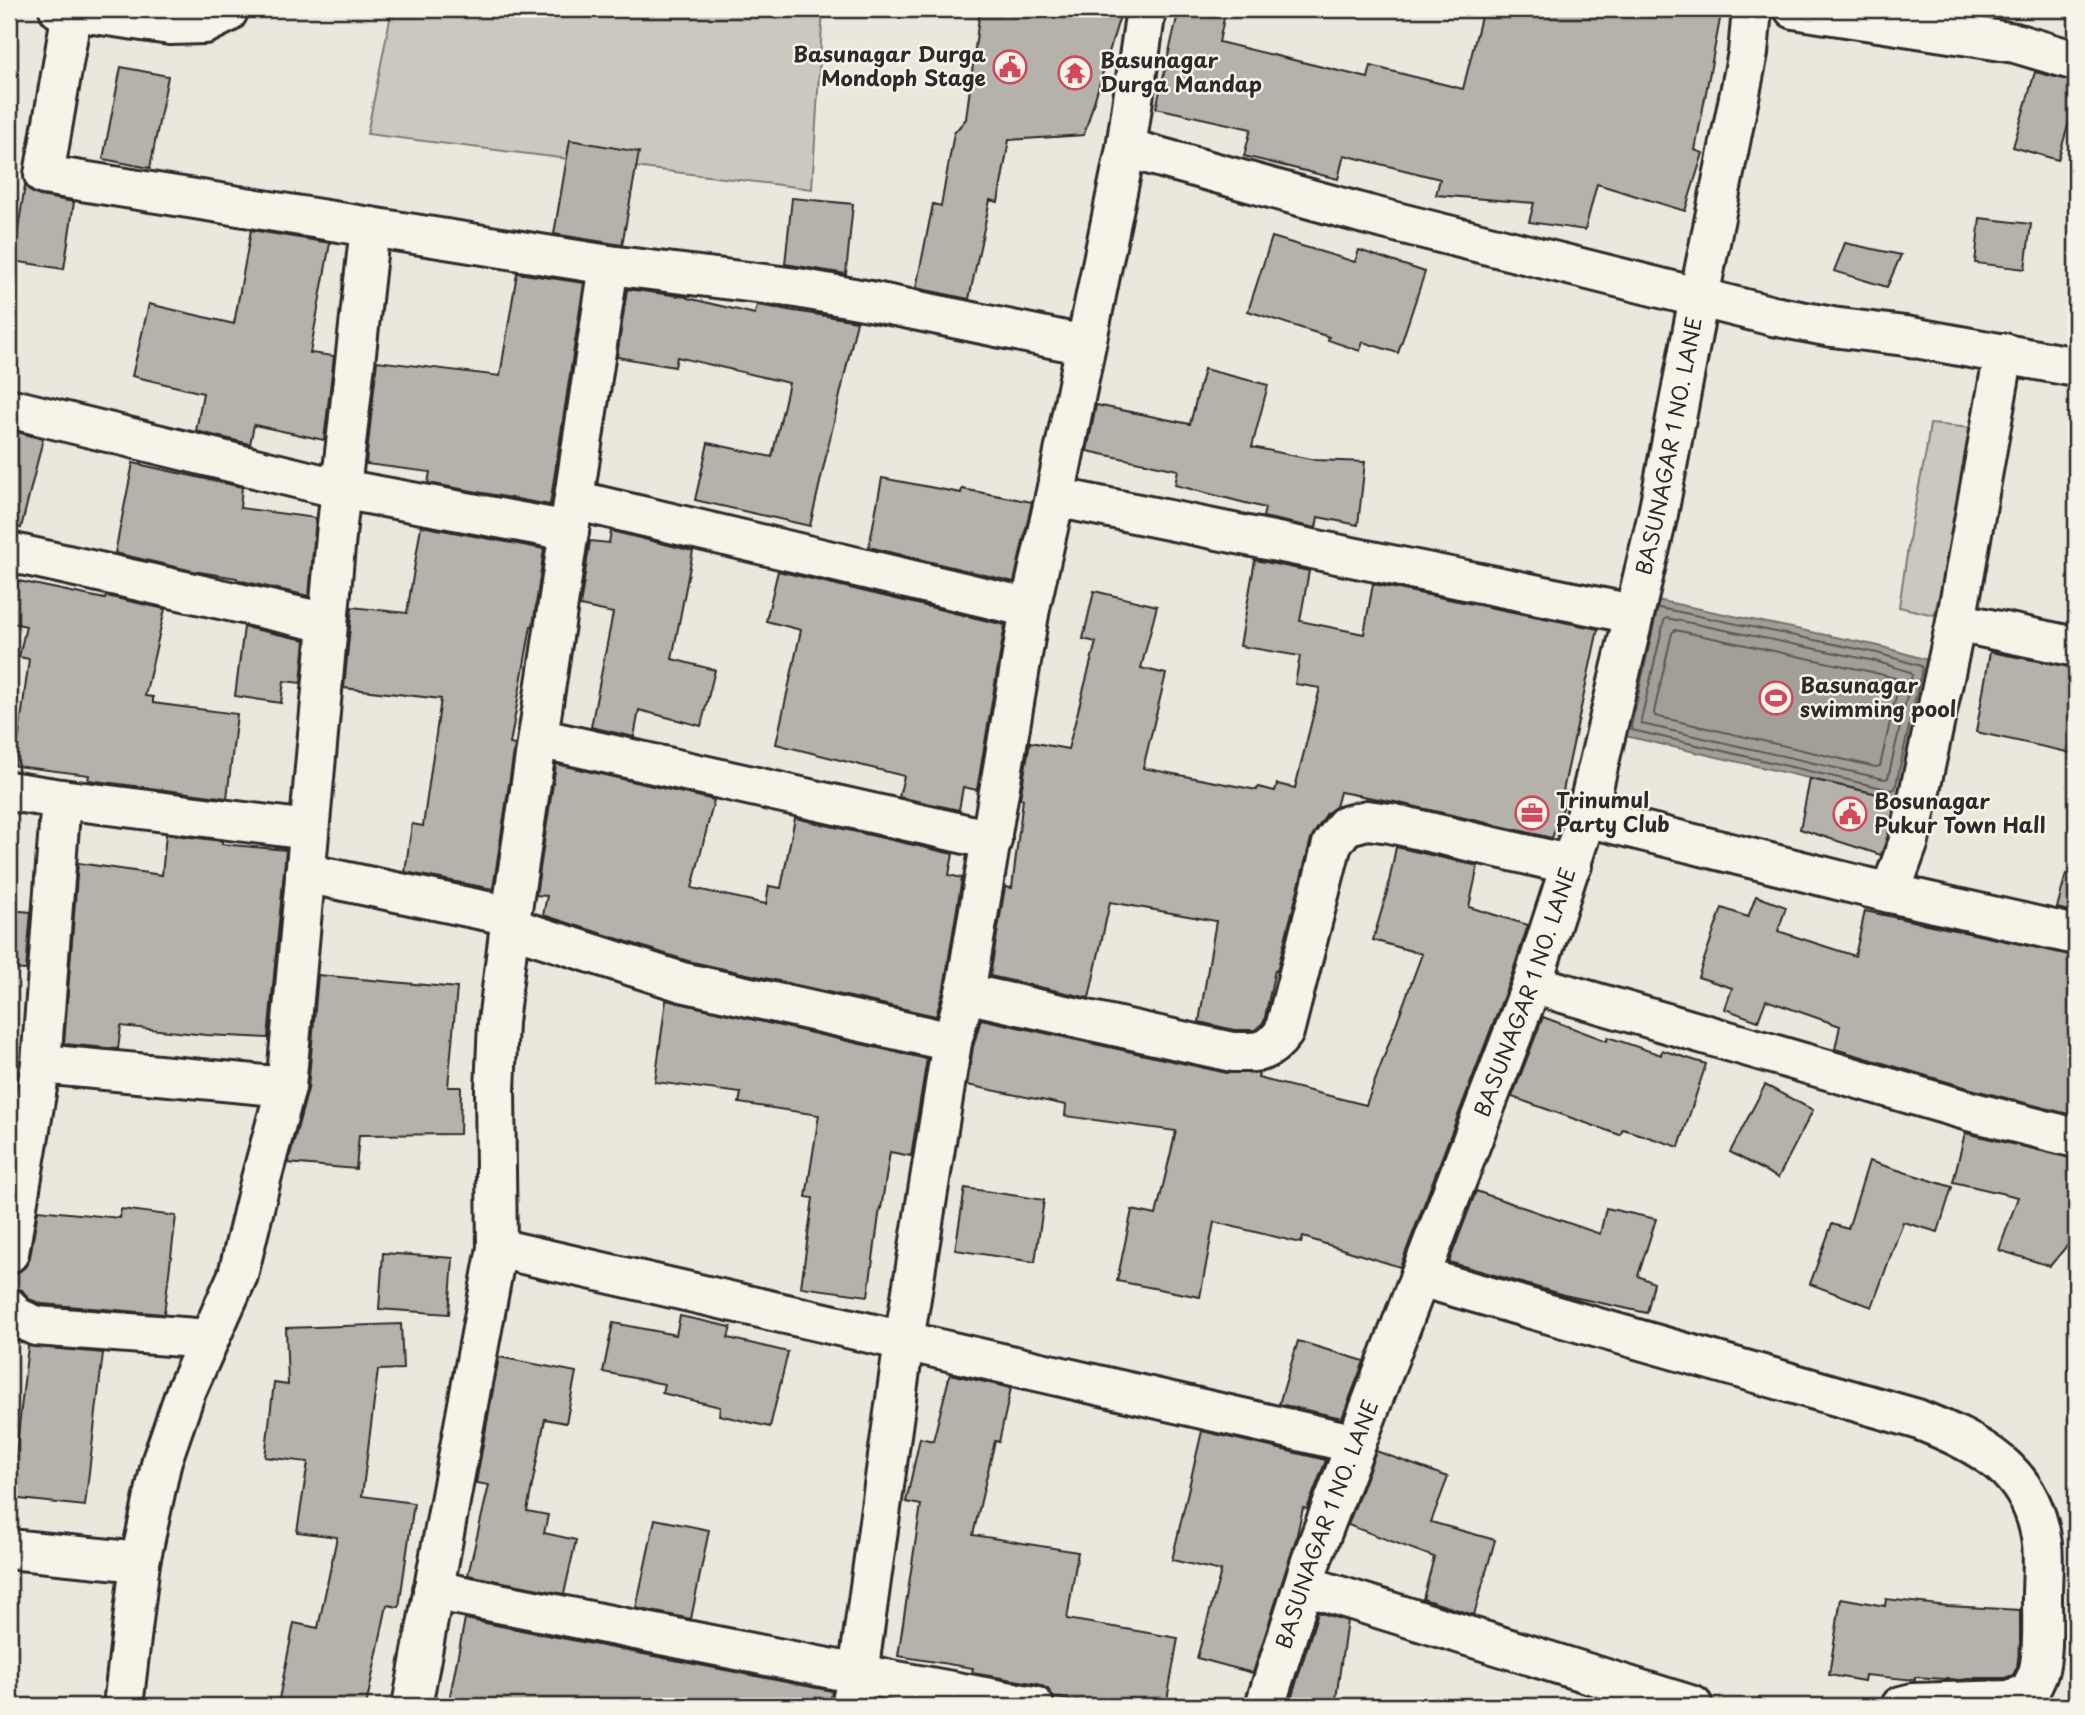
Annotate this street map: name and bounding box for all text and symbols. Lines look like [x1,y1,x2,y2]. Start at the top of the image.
place label: Basunagar Durga Mondoph Stage [793,37,986,93]
place label: Basunagar Durga Mandap [1100,43,1262,99]
public building icon: Basunagar Durga Mondoph Stage [991,48,1029,86]
temple icon: Basunagar Durga Mandap [1056,54,1094,92]
street label: BASUNAGAR 1 NO. LANE [1626,314,1709,578]
place label: Basunagar swimming pool [1800,668,1956,724]
sports icon: Basunagar swimming pool [1757,679,1795,717]
place label: Trinumul Party Club [1556,783,1670,839]
place label: Bosunagar Pukur Town Hall [1874,784,2046,840]
office icon: Trinumul Party Club [1513,794,1551,832]
public building icon: Bosunagar Pukur Town Hall [1831,795,1869,833]
street label: BASUNAGAR 1 NO. LANE [1465,863,1583,1121]
street label: BASUNAGAR 1 NO. LANE [1266,1395,1385,1652]

